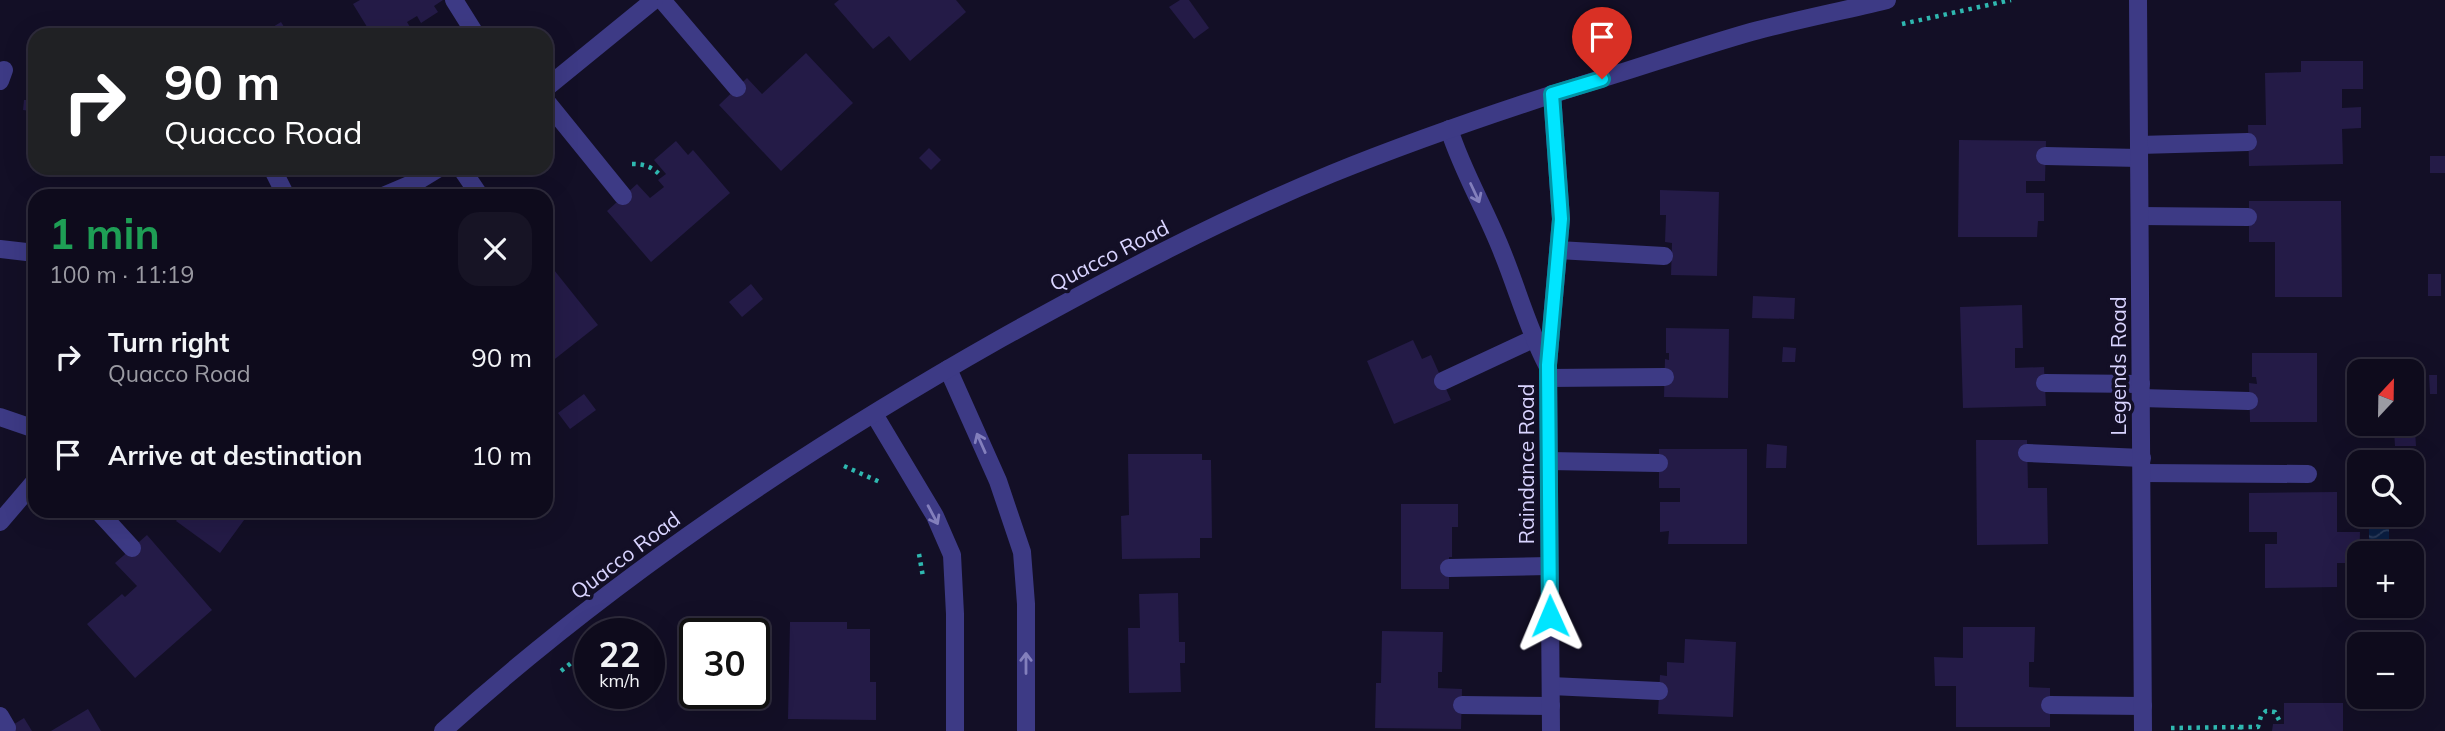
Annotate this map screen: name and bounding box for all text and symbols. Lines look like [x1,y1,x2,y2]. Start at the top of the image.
pin [1572,7,1632,79]
icon: arrive [1583,18,1621,56]
text: 90 m [164,51,280,112]
icon: right [49,56,140,147]
text: Quacco Road [164,112,362,152]
one-way arrow [1469,181,1482,203]
text: 1 min [49,207,160,260]
button: close [458,212,532,286]
street label: Quacco Road [1045,214,1173,296]
text: 100 m · 11:19 [49,260,194,289]
street label: Legends Road [2105,296,2131,436]
text: Turn right [108,326,229,359]
icon: right [49,338,87,376]
text: 90 m [471,341,532,374]
text: Quacco Road [108,359,251,388]
north arrow [2347,359,2424,436]
map controls [2347,359,2424,709]
street label: Raindance Road [1513,384,1539,544]
one-way arrow [974,433,987,454]
icon: arrive [49,436,87,474]
text: Arrive at destination [108,439,363,472]
text: 10 m [471,439,532,472]
button: search [2347,450,2424,527]
one-way arrow [927,504,940,525]
street label: Quacco Road [565,505,685,605]
button: + [2347,541,2424,618]
position arrow [1513,579,1587,653]
speed limit sign: 30 [679,618,770,709]
text: 22 [598,632,641,676]
button: − [2347,632,2424,709]
one-way arrow [1019,652,1033,675]
text: km/h [599,669,640,692]

